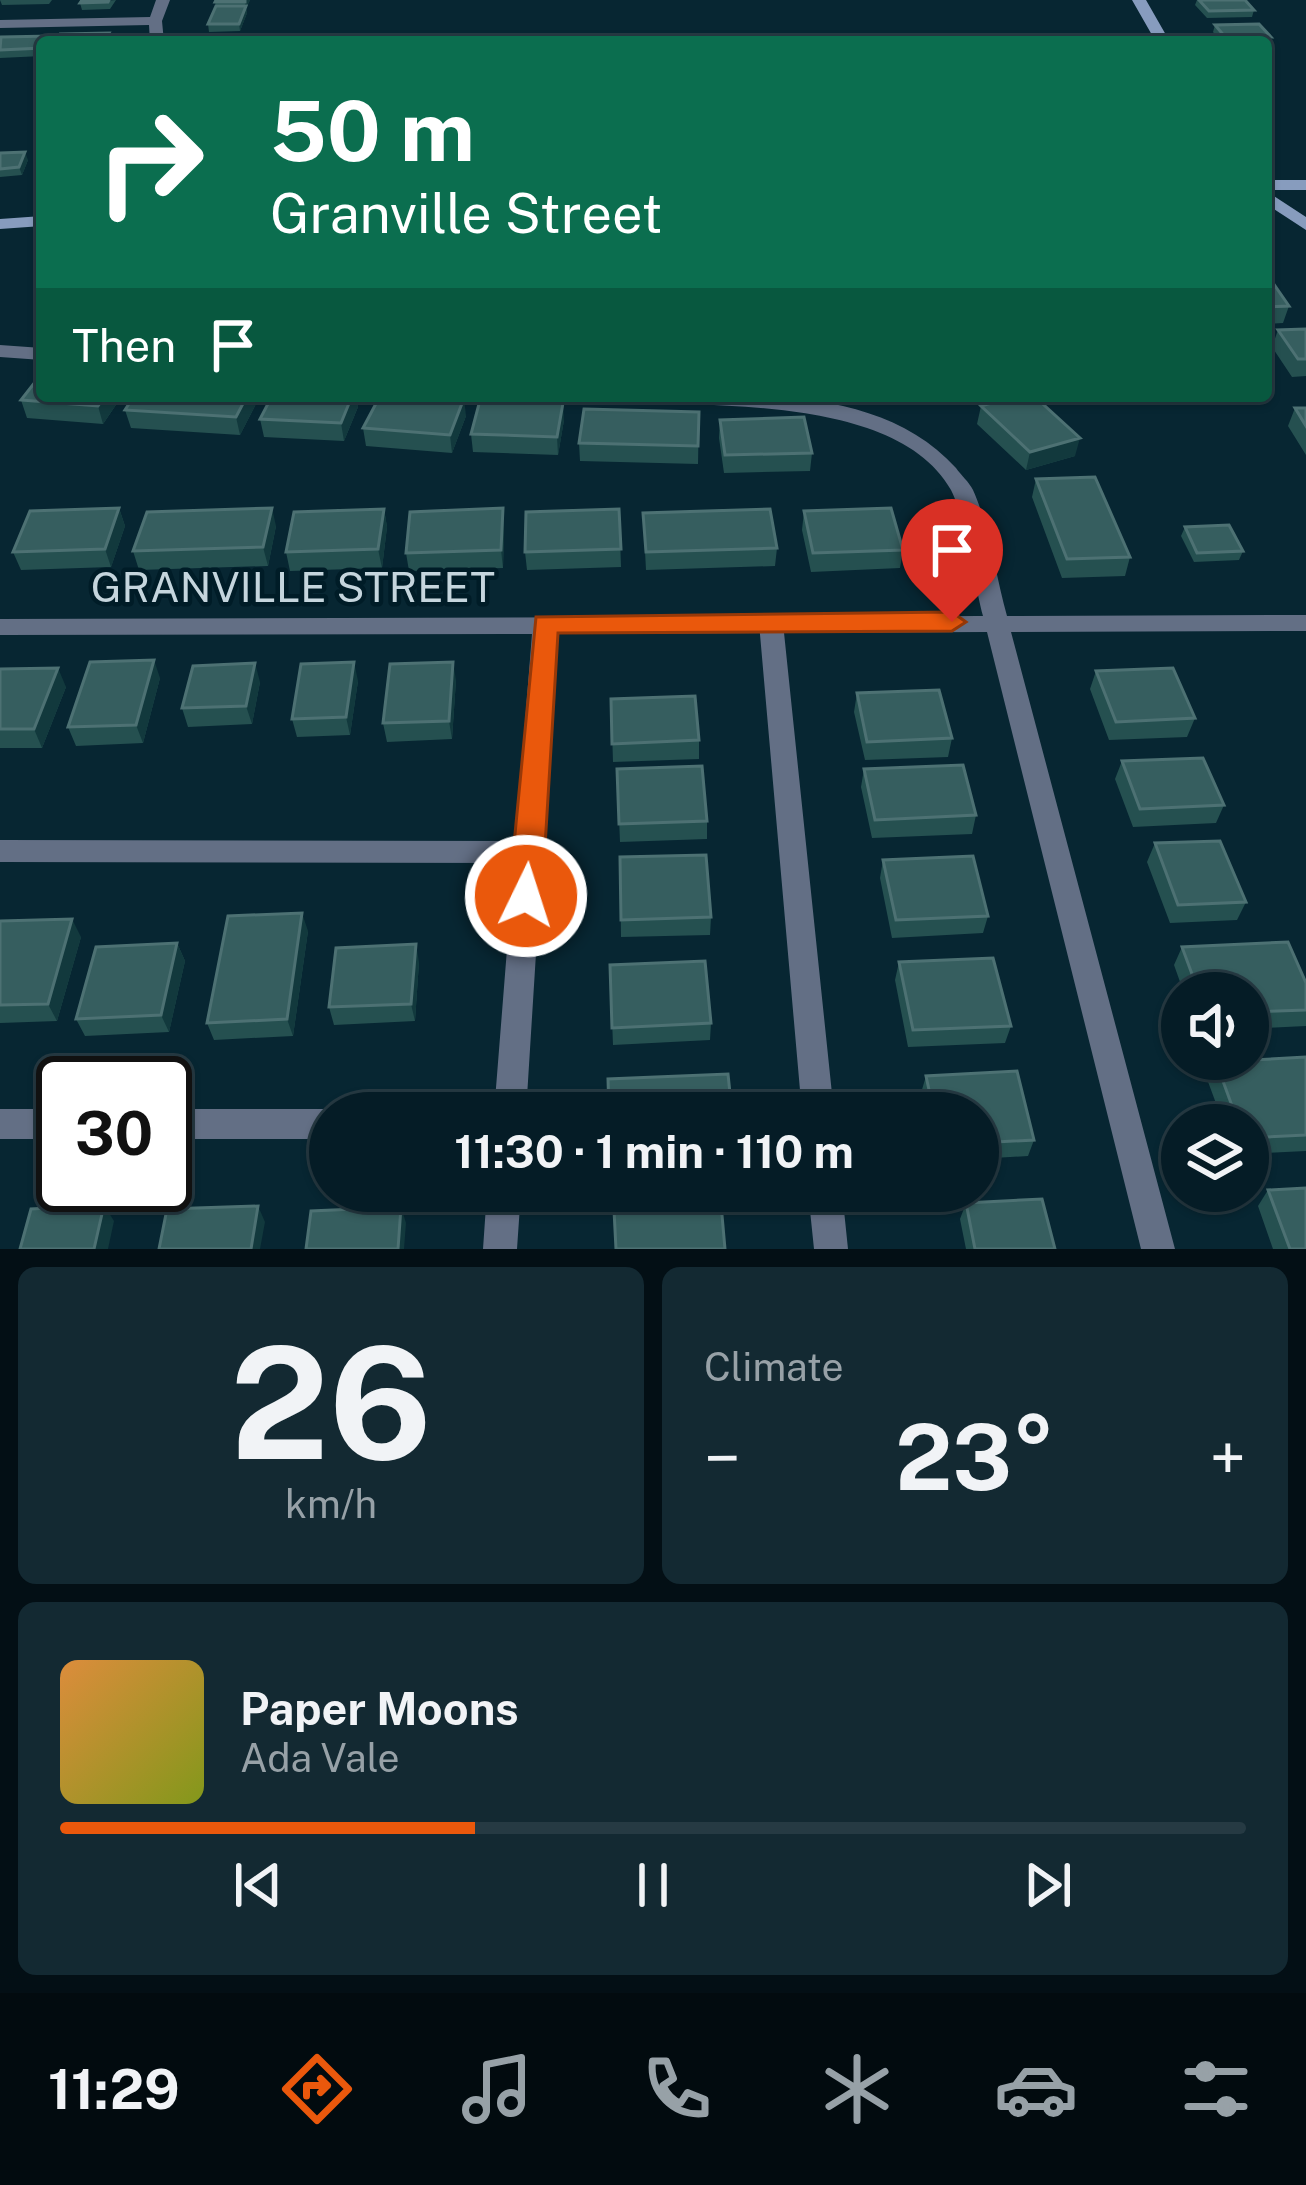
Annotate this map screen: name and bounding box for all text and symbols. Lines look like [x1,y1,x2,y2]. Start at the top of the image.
text: 50 m [270,81,475,180]
icon: right [72,84,228,240]
text: Granville Street [270,182,662,245]
icon: arrive [200,312,266,378]
text: Then [72,319,176,372]
pin [901,499,1003,622]
icon: arrive [919,517,985,583]
street label: GRANVILLE STREET [91,562,495,611]
position arrow [463,833,589,959]
map controls [1161,972,1269,1212]
button: sound [1161,972,1269,1080]
speed limit sign: 30 [36,1056,192,1212]
button: layers [1161,1104,1269,1212]
text: 11:30 · 1 min · 110 m [454,1125,854,1178]
text: 26 [230,1311,432,1494]
text: Climate [704,1344,844,1390]
text: 23° [895,1404,1055,1510]
text: − [704,1419,741,1497]
text: + [1209,1419,1246,1497]
text: km/h [285,1481,377,1527]
text: Paper Moons [240,1682,519,1735]
text: Ada Vale [240,1735,400,1781]
icon: previous [225,1852,291,1918]
icon: pause [620,1852,686,1918]
icon: next [1015,1852,1081,1918]
icon: directions [275,2047,359,2131]
icon: music [455,2047,539,2131]
icon: phone [635,2047,719,2131]
icon: climate [815,2047,899,2131]
icon: car [994,2047,1078,2131]
icon: filters [1174,2047,1258,2131]
text: 11:29 [48,2058,180,2121]

